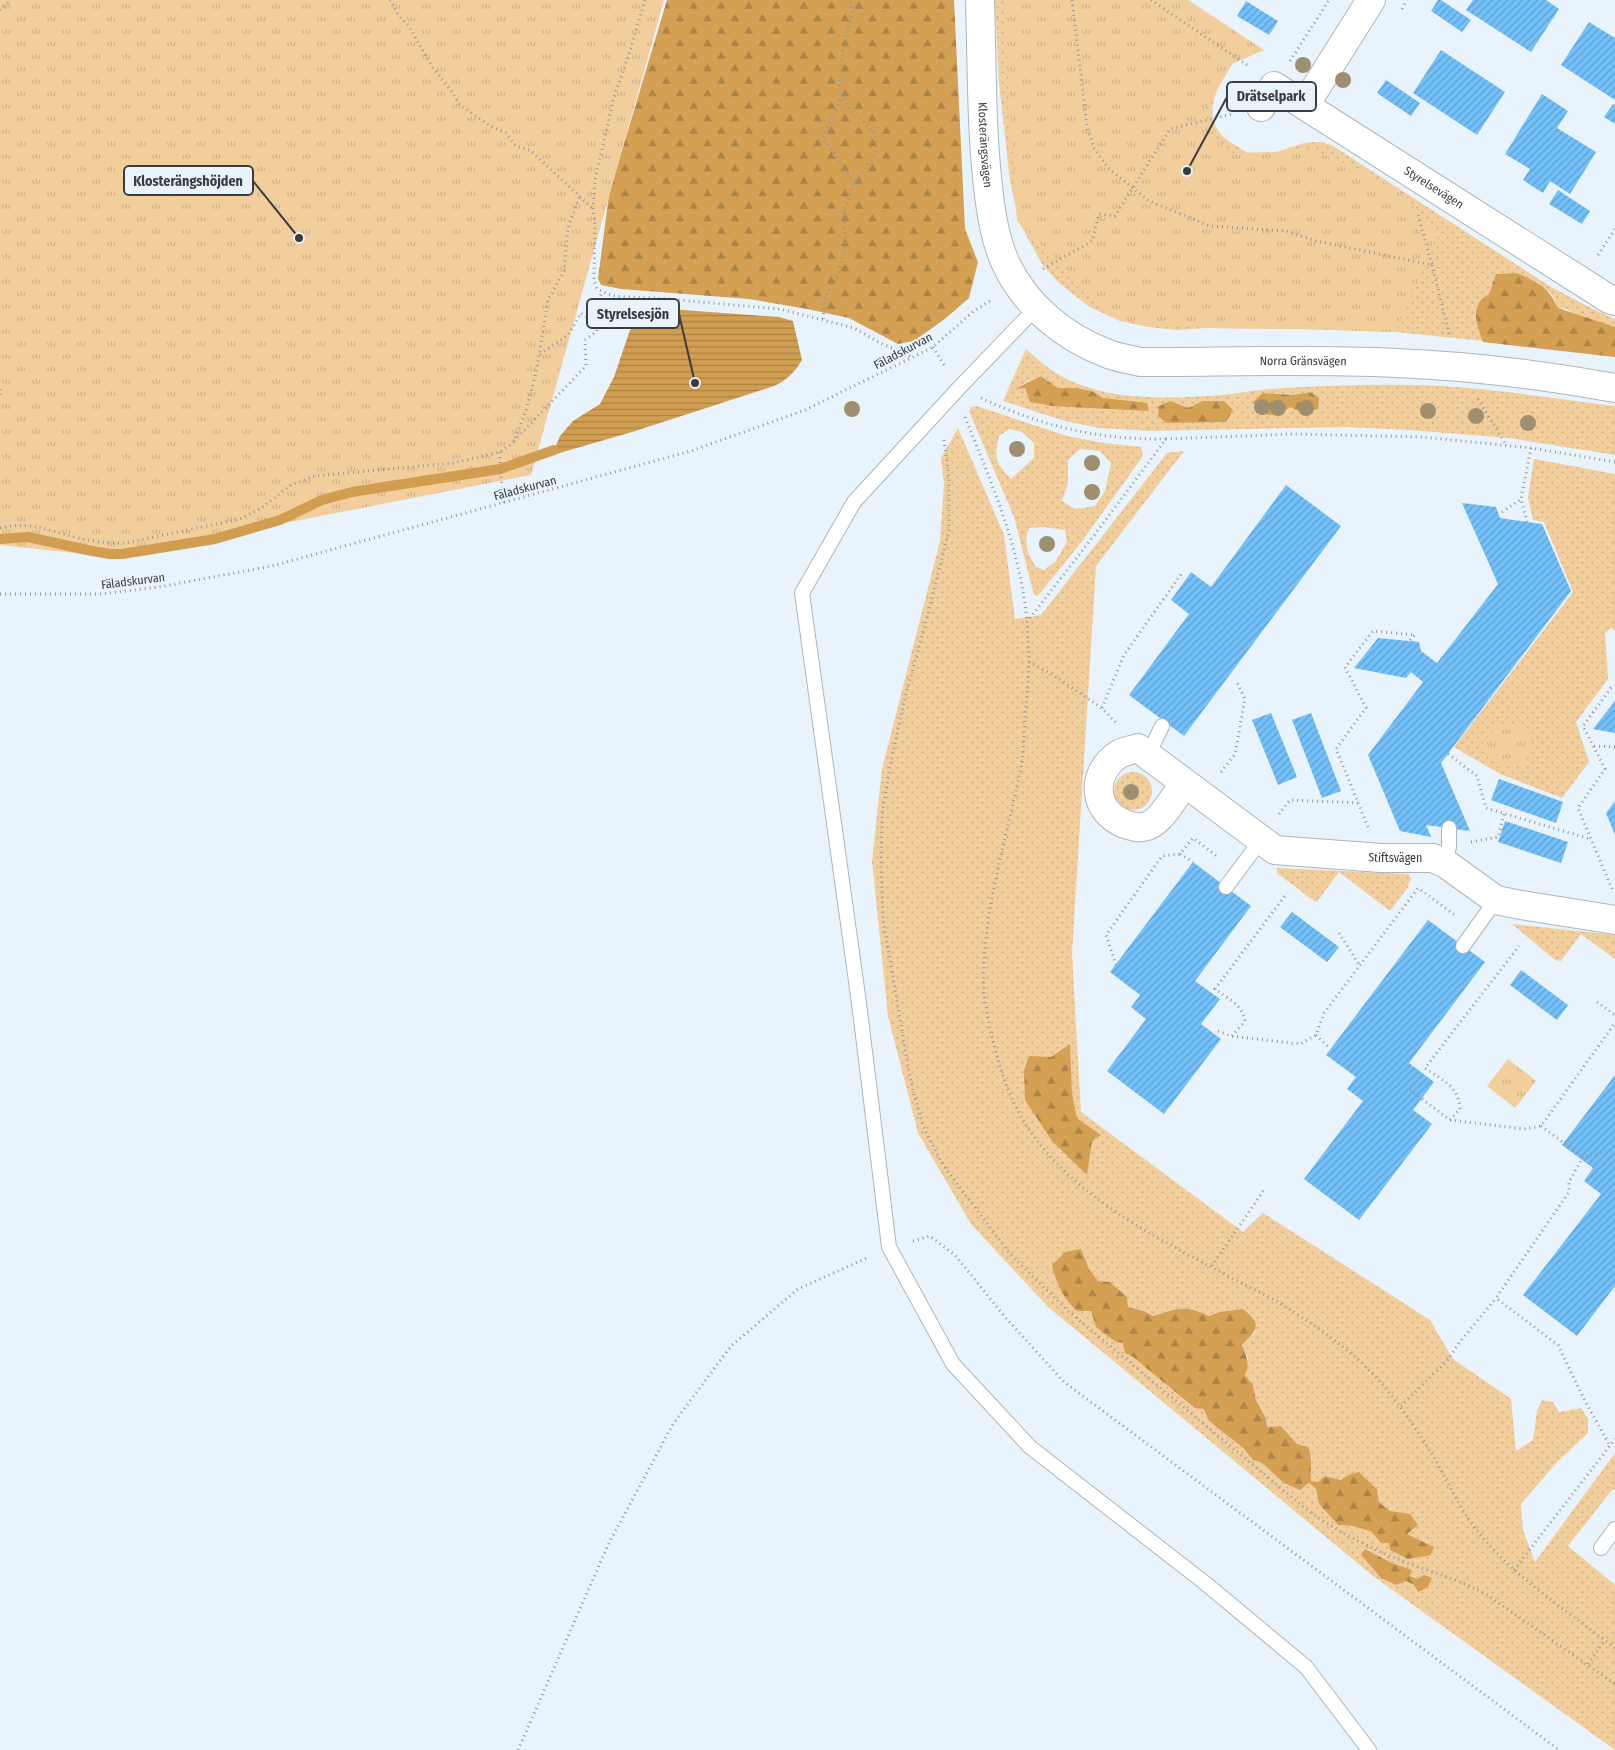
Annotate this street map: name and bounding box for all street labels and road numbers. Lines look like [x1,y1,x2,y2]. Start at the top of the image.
street label: Klosterängsvägen [975,102,995,188]
street label: Styrelsevägen [1401,163,1466,212]
street label: Fäladskurvan [871,330,935,372]
street label: Norra Gränsvägen [1260,354,1347,368]
street label: Fäladskurvan [492,473,558,503]
street label: Fäladskurvan [100,570,166,592]
street label: Stiftsvägen [1368,850,1422,865]

